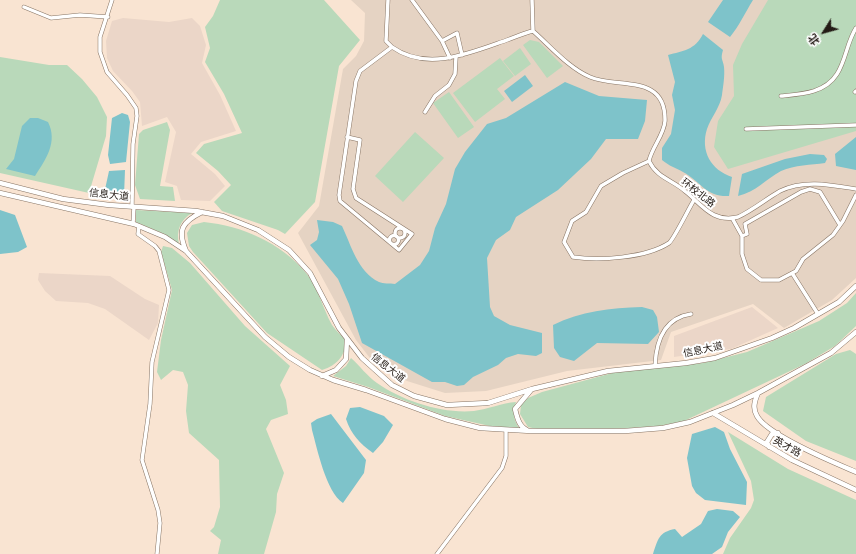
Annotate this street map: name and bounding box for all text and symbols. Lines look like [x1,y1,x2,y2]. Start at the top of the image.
north arrow [804,12,844,52]
text: 北 [806,31,823,48]
street label: 环校北路 [679,176,717,210]
street label: 信息大道 [88,187,130,203]
street label: 信息大道 [682,340,724,360]
street label: 信息大道 [369,351,407,385]
street label: 英才路 [771,434,803,460]

